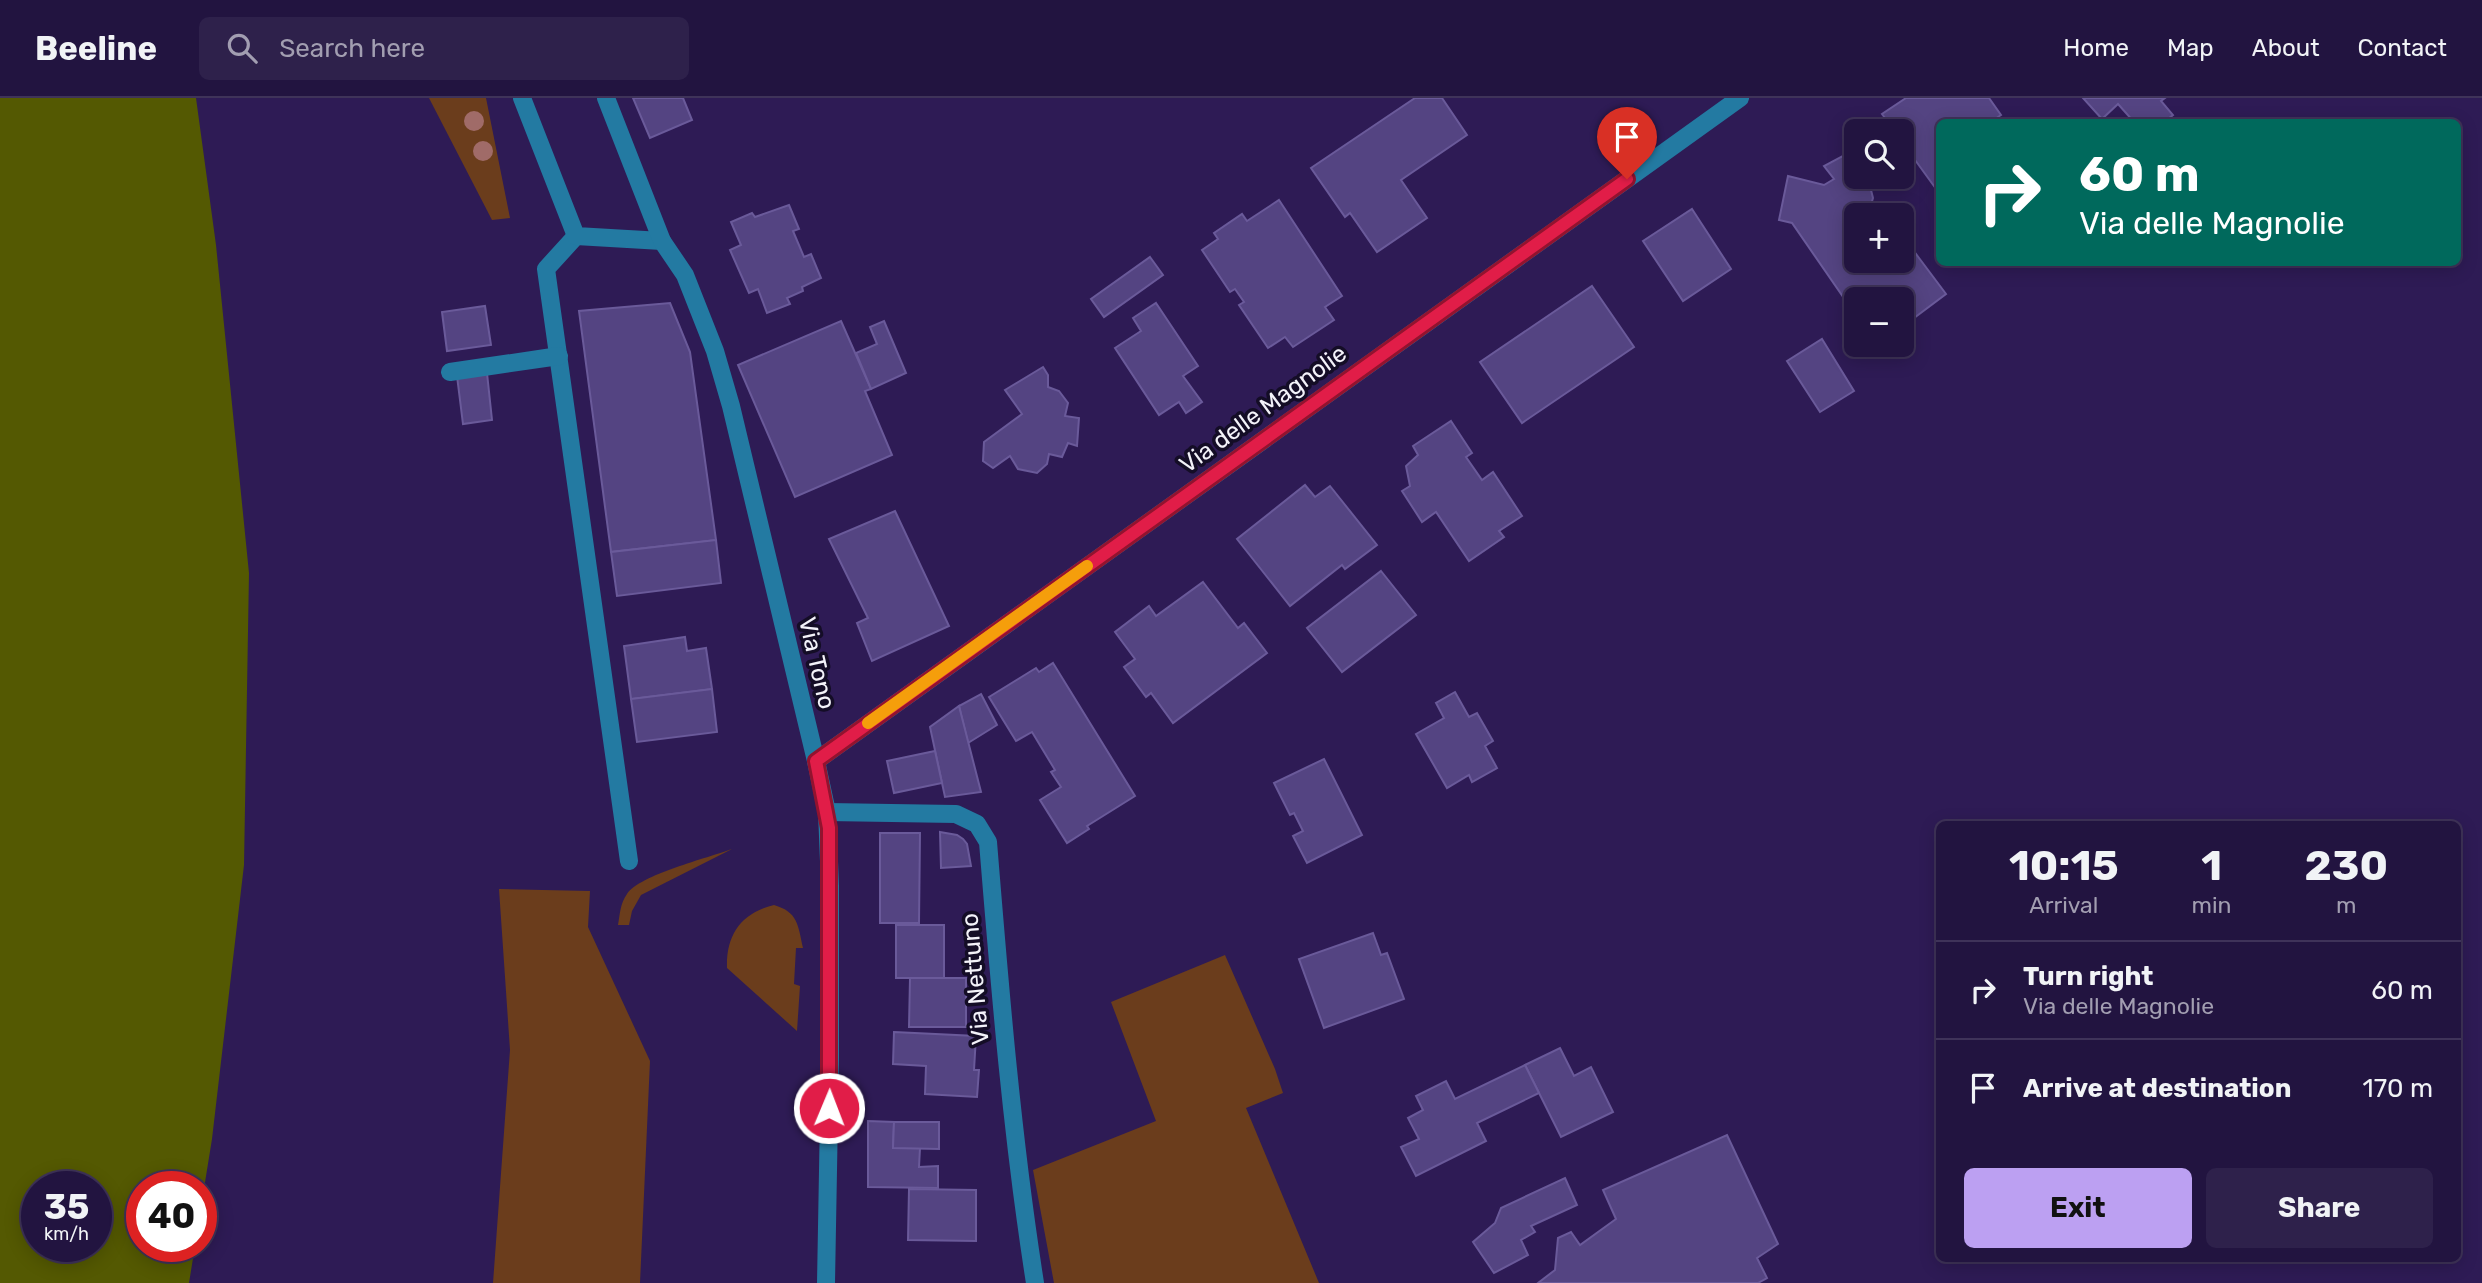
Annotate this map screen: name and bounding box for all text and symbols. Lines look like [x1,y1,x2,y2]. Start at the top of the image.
search box [199,17,689,80]
text: Beeline [35,29,157,68]
icon: search [223,29,261,67]
text: Search here [279,33,425,64]
text: Home [2063,34,2129,62]
text: Map [2167,34,2214,62]
text: About [2252,34,2320,62]
text: Contact [2358,34,2447,62]
pin [1597,107,1657,179]
icon: arrive [1608,118,1646,156]
map controls [1844,119,1914,357]
button: search [1844,119,1914,189]
text: 60 m [2079,145,2200,203]
icon: right [1964,147,2055,238]
button: + [1844,203,1914,273]
text: Via delle Magnolie [2079,204,2345,242]
button: − [1844,287,1914,357]
street label: Via delle Magnolie [1174,339,1352,479]
street label: Via Tono [793,614,841,712]
text: 10:15 [2009,841,2119,891]
text: 1 [2201,841,2222,891]
text: 230 [2304,841,2388,891]
text: Arrival [2029,891,2098,919]
text: min [2192,891,2232,919]
text: m [2336,891,2356,919]
street label: Via Nettuno [955,912,995,1046]
text: Turn right [2023,961,2153,992]
icon: right [1964,971,2002,1009]
text: 60 m [2371,975,2433,1006]
text: Via delle Magnolie [2023,992,2214,1020]
icon: arrive [1964,1069,2002,1107]
position arrow [792,1071,866,1145]
text: Arrive at destination [2023,1073,2291,1104]
text: 170 m [2363,1073,2433,1104]
button: Exit [1964,1168,2192,1248]
button: Share [2206,1168,2433,1248]
speed limit sign: 40 [126,1171,217,1262]
text: 35 [44,1186,89,1228]
text: km/h [44,1223,89,1245]

